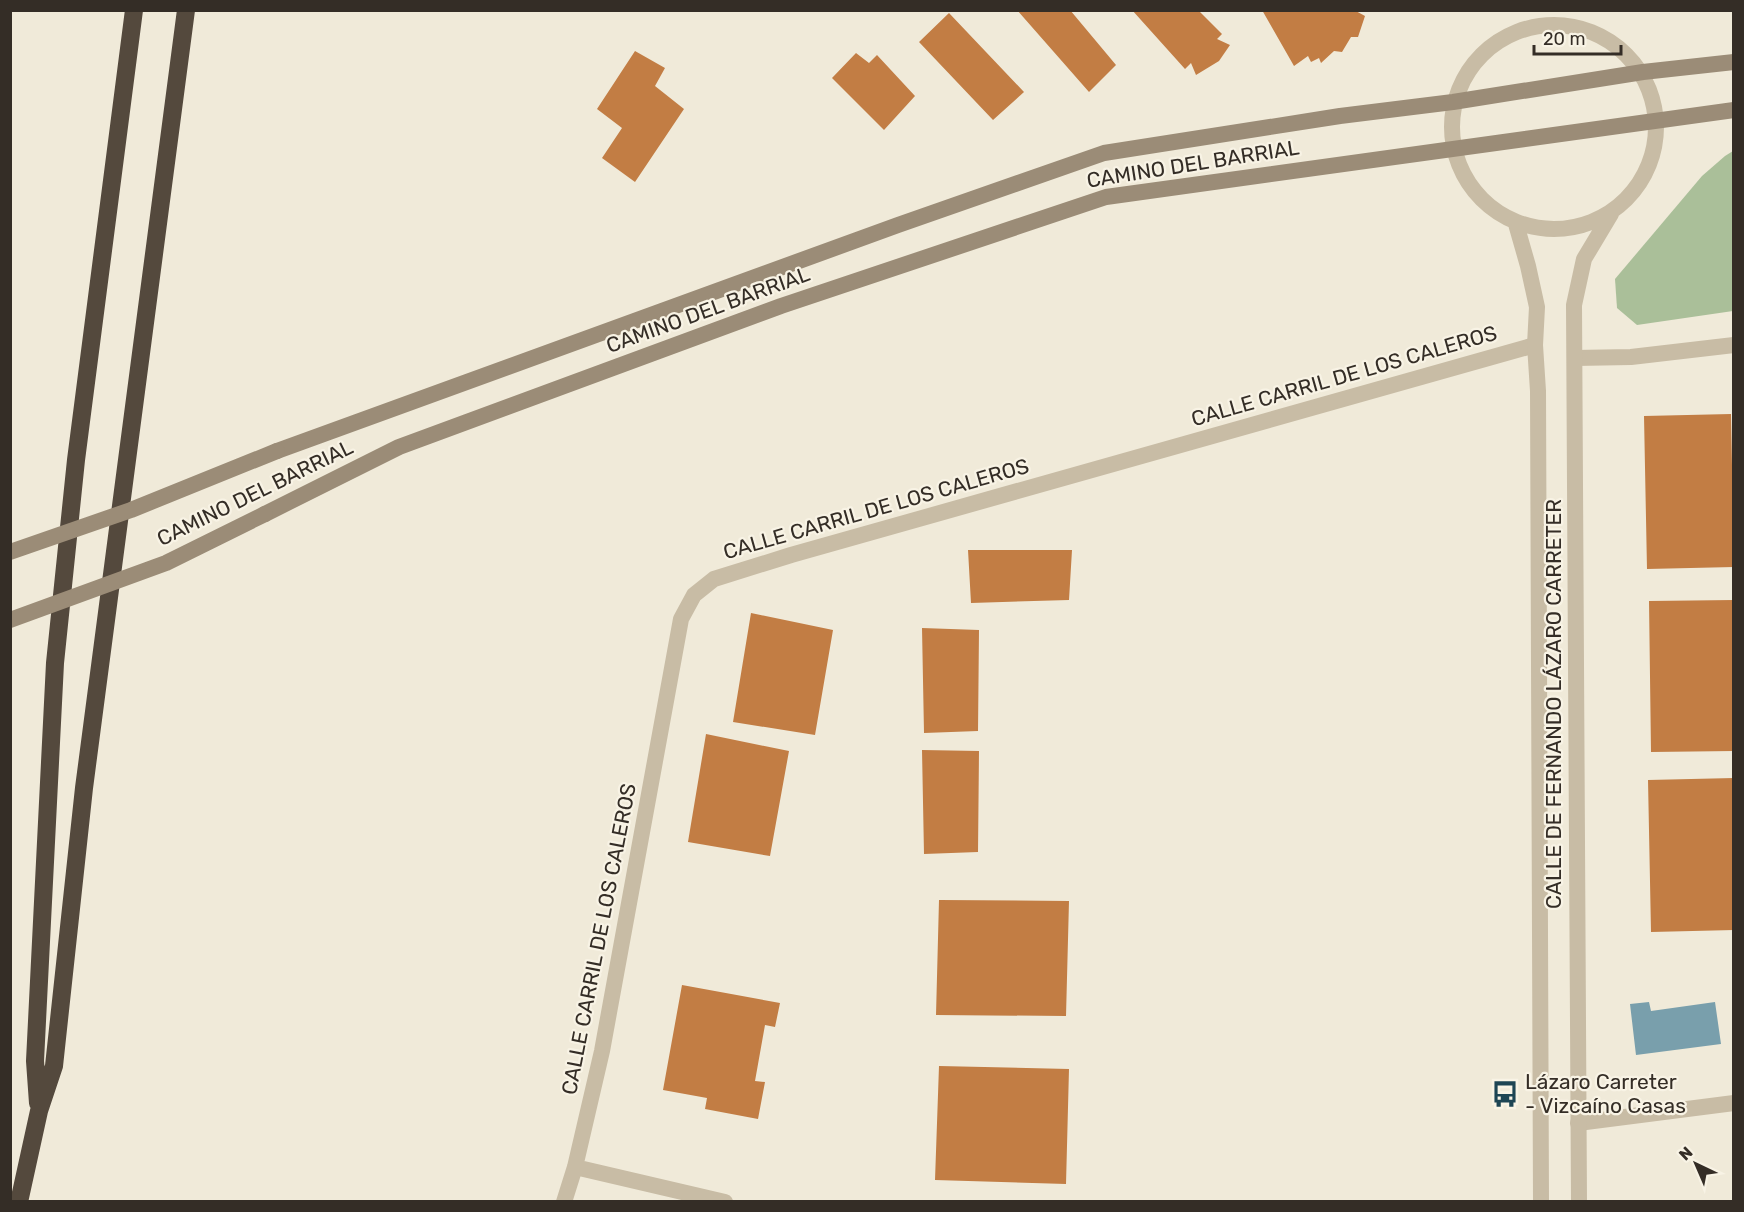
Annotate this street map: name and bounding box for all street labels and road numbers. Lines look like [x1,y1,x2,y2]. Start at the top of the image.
street label: CAMINO DEL BARRIAL [1085,134,1301,193]
street label: CAMINO DEL BARRIAL [603,261,813,358]
street label: CALLE CARRIL DE LOS CALEROS [1188,320,1500,431]
street label: CAMINO DEL BARRIAL [153,434,357,551]
street label: CALLE CARRIL DE LOS CALEROS [720,453,1032,564]
street label: CALLE DE FERNANDO LÁZARO CARRETER [1541,499,1566,909]
street label: CALLE CARRIL DE LOS CALEROS [556,781,641,1097]

